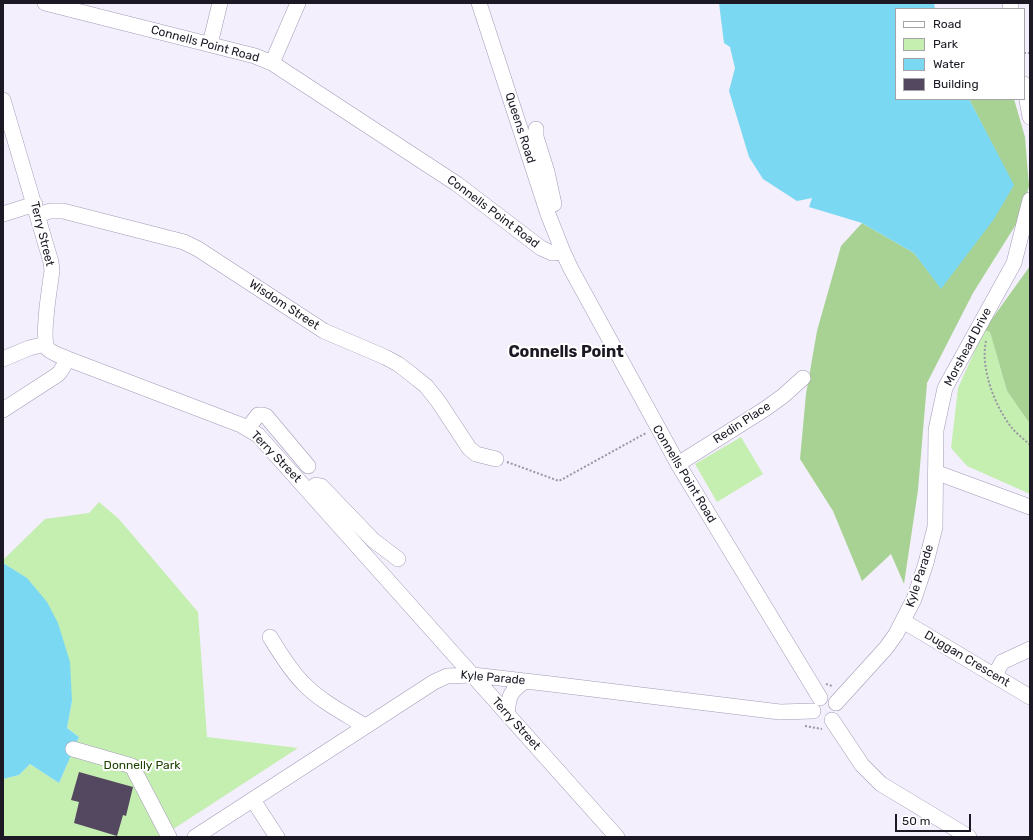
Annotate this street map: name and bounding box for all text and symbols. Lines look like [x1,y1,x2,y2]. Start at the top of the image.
legend [895,8,1025,100]
text: Road [933,17,961,31]
street label: Connells Point Road [149,23,261,65]
text: Park [933,37,958,51]
text: Water [933,57,965,71]
text: Building [933,77,979,91]
street label: Queens Road [502,91,538,165]
street label: Connells Point Road [444,173,542,251]
street label: Terry Street [27,200,57,268]
street label: Wisdom Street [246,277,322,333]
street label: Morshead Drive [941,305,995,389]
district label: Connells Point [508,342,624,362]
street label: Redin Place [711,399,773,447]
street label: Connells Point Road [649,422,719,526]
street label: Terry Street [248,428,304,486]
street label: Kyle Parade [903,543,937,609]
street label: Duggan Crescent [922,628,1012,690]
street label: Kyle Parade [460,668,526,688]
street label: Terry Street [489,695,543,753]
park label: Donnelly Park [104,759,180,773]
scale bar [897,806,973,832]
text: 50 m [902,814,930,828]

